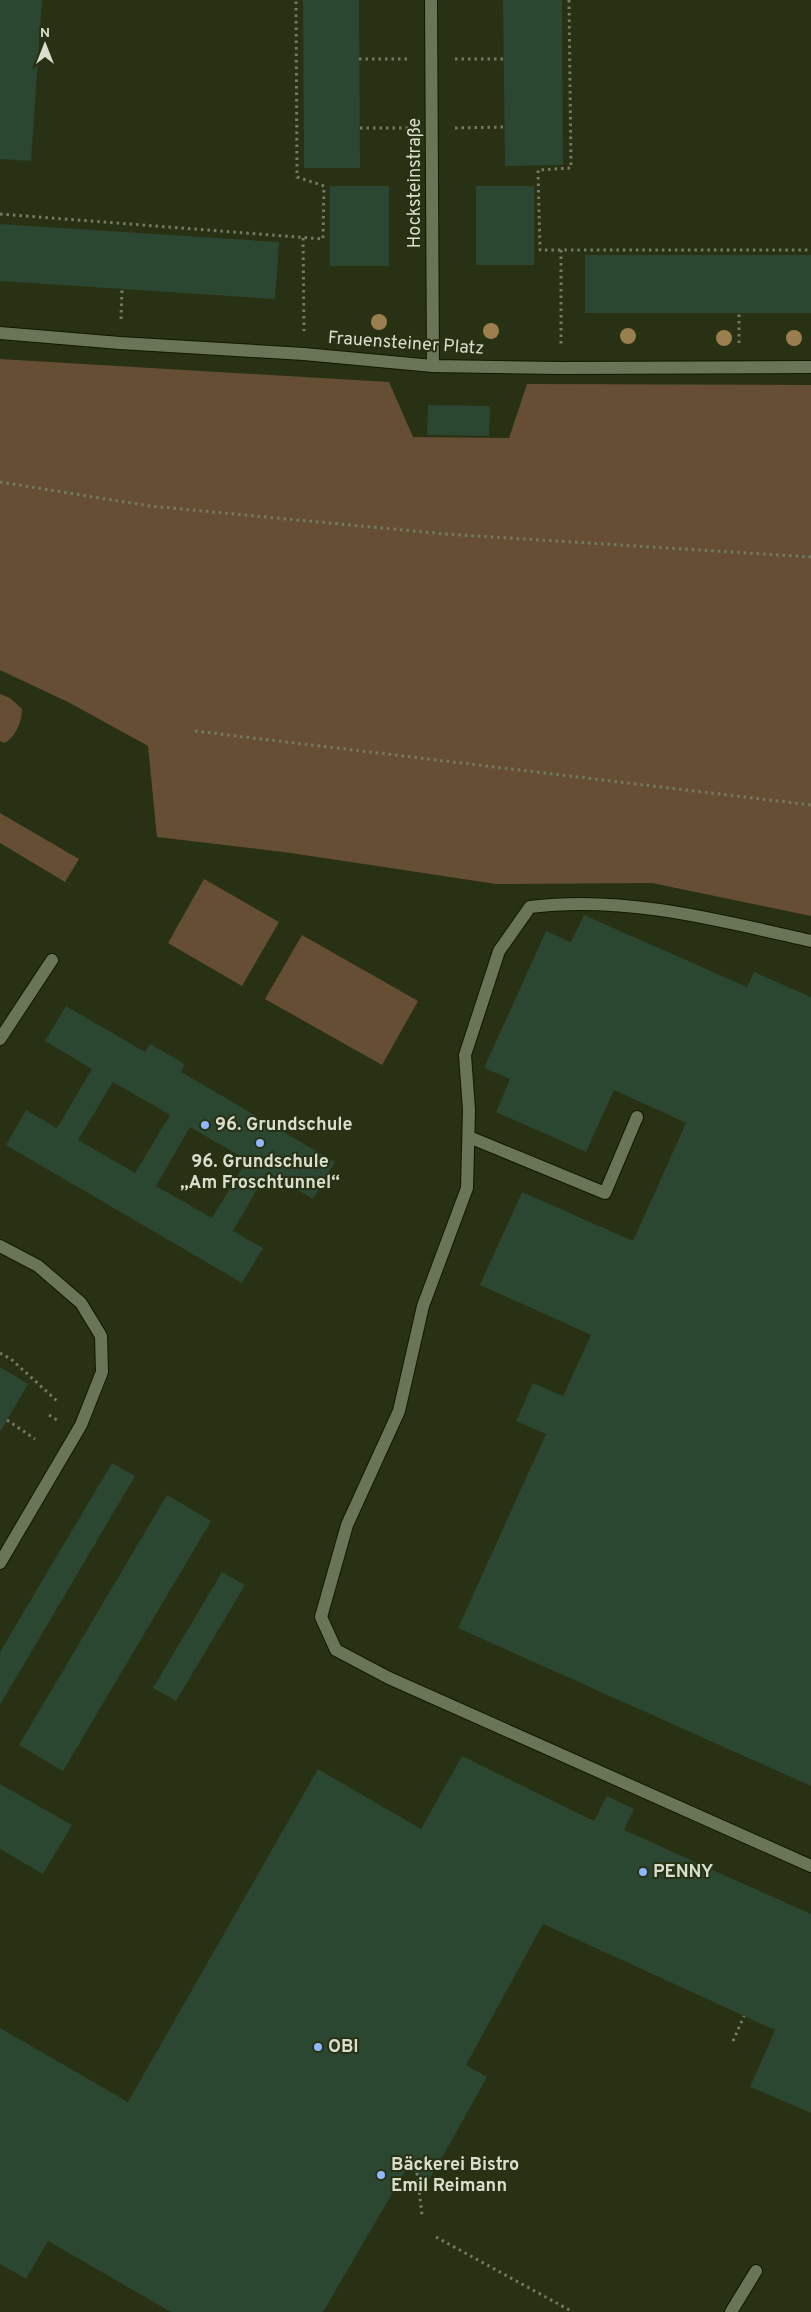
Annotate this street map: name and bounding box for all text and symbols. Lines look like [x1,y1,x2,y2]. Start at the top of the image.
north arrow [20,20,70,70]
text: N [40,25,50,42]
street label: Hocksteinstraße [404,118,427,248]
street label: Frauensteiner Platz [327,327,485,361]
place label: 96. Grundschule [215,1114,353,1137]
marker: 96. Grundschule [199,1119,211,1131]
marker: 96. Grundschule „Am Froschtunnel“ [254,1137,266,1149]
place label: 96. Grundschule „Am Froschtunnel“ [180,1151,340,1195]
place label: PENNY [653,1861,713,1884]
marker: PENNY [637,1866,649,1878]
place label: OBI [328,2036,359,2059]
marker: OBI [312,2041,324,2053]
place label: Bäckerei Bistro Emil Reimann [391,2154,519,2198]
marker: Bäckerei Bistro Emil Reimann [375,2169,387,2181]

